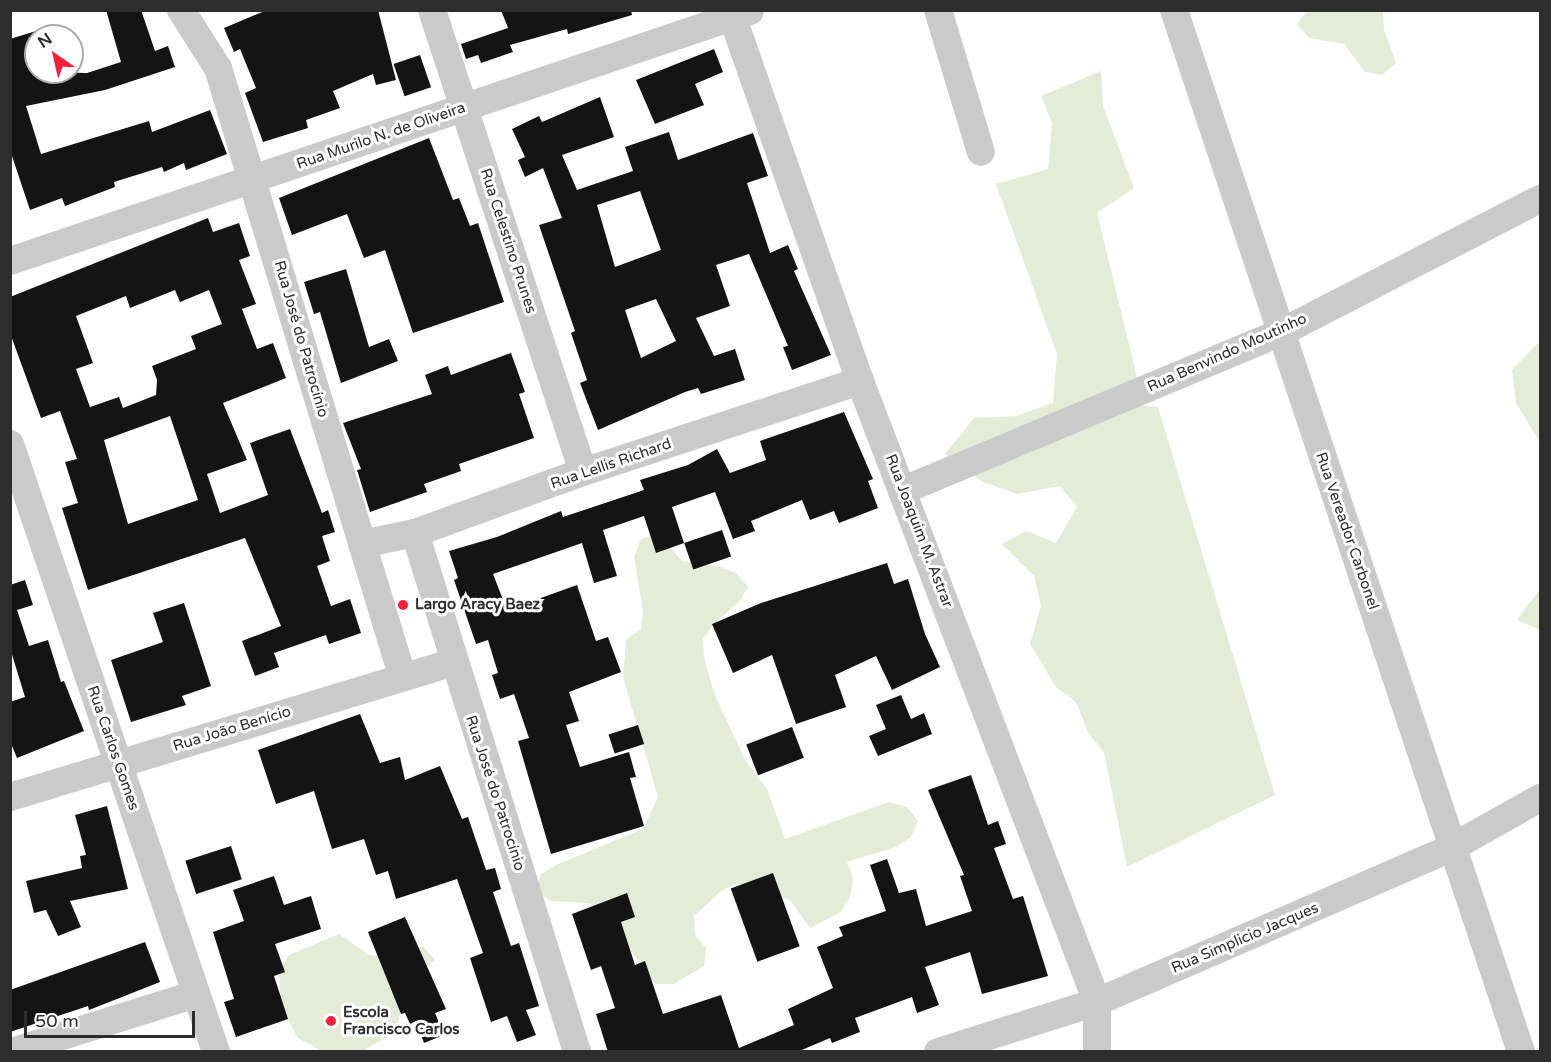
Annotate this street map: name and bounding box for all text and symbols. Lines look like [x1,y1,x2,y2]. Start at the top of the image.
north arrow [24,24,84,84]
text: N [34,29,56,53]
street label: Rua Murilo N. de Oliveira [294,99,468,173]
street label: Rua Celestino Prunes [476,166,540,316]
street label: Rua José do Patrocínio [270,258,332,420]
street label: Rua Benvindo Moutinho [1144,310,1310,396]
street label: Rua Lellis Richard [548,435,674,493]
street label: Rua Vereador Carbonel [1312,450,1382,612]
street label: Rua Joaquim M. Astrar [881,452,957,610]
place label: Largo Aracy Baez [415,596,540,614]
marker: Largo Aracy Baez [396,598,410,612]
street label: Rua Carlos Gomes [83,683,143,813]
street label: Rua João Benício [171,703,293,755]
street label: Rua José do Patrocínio [461,713,529,873]
street label: Rua Simplicio Jacques [1169,899,1321,977]
scale bar [27,999,198,1037]
place label: Escola Francisco Carlos [343,1003,460,1038]
text: 50 m [35,1010,79,1032]
marker: Escola Francisco Carlos [324,1014,338,1028]

